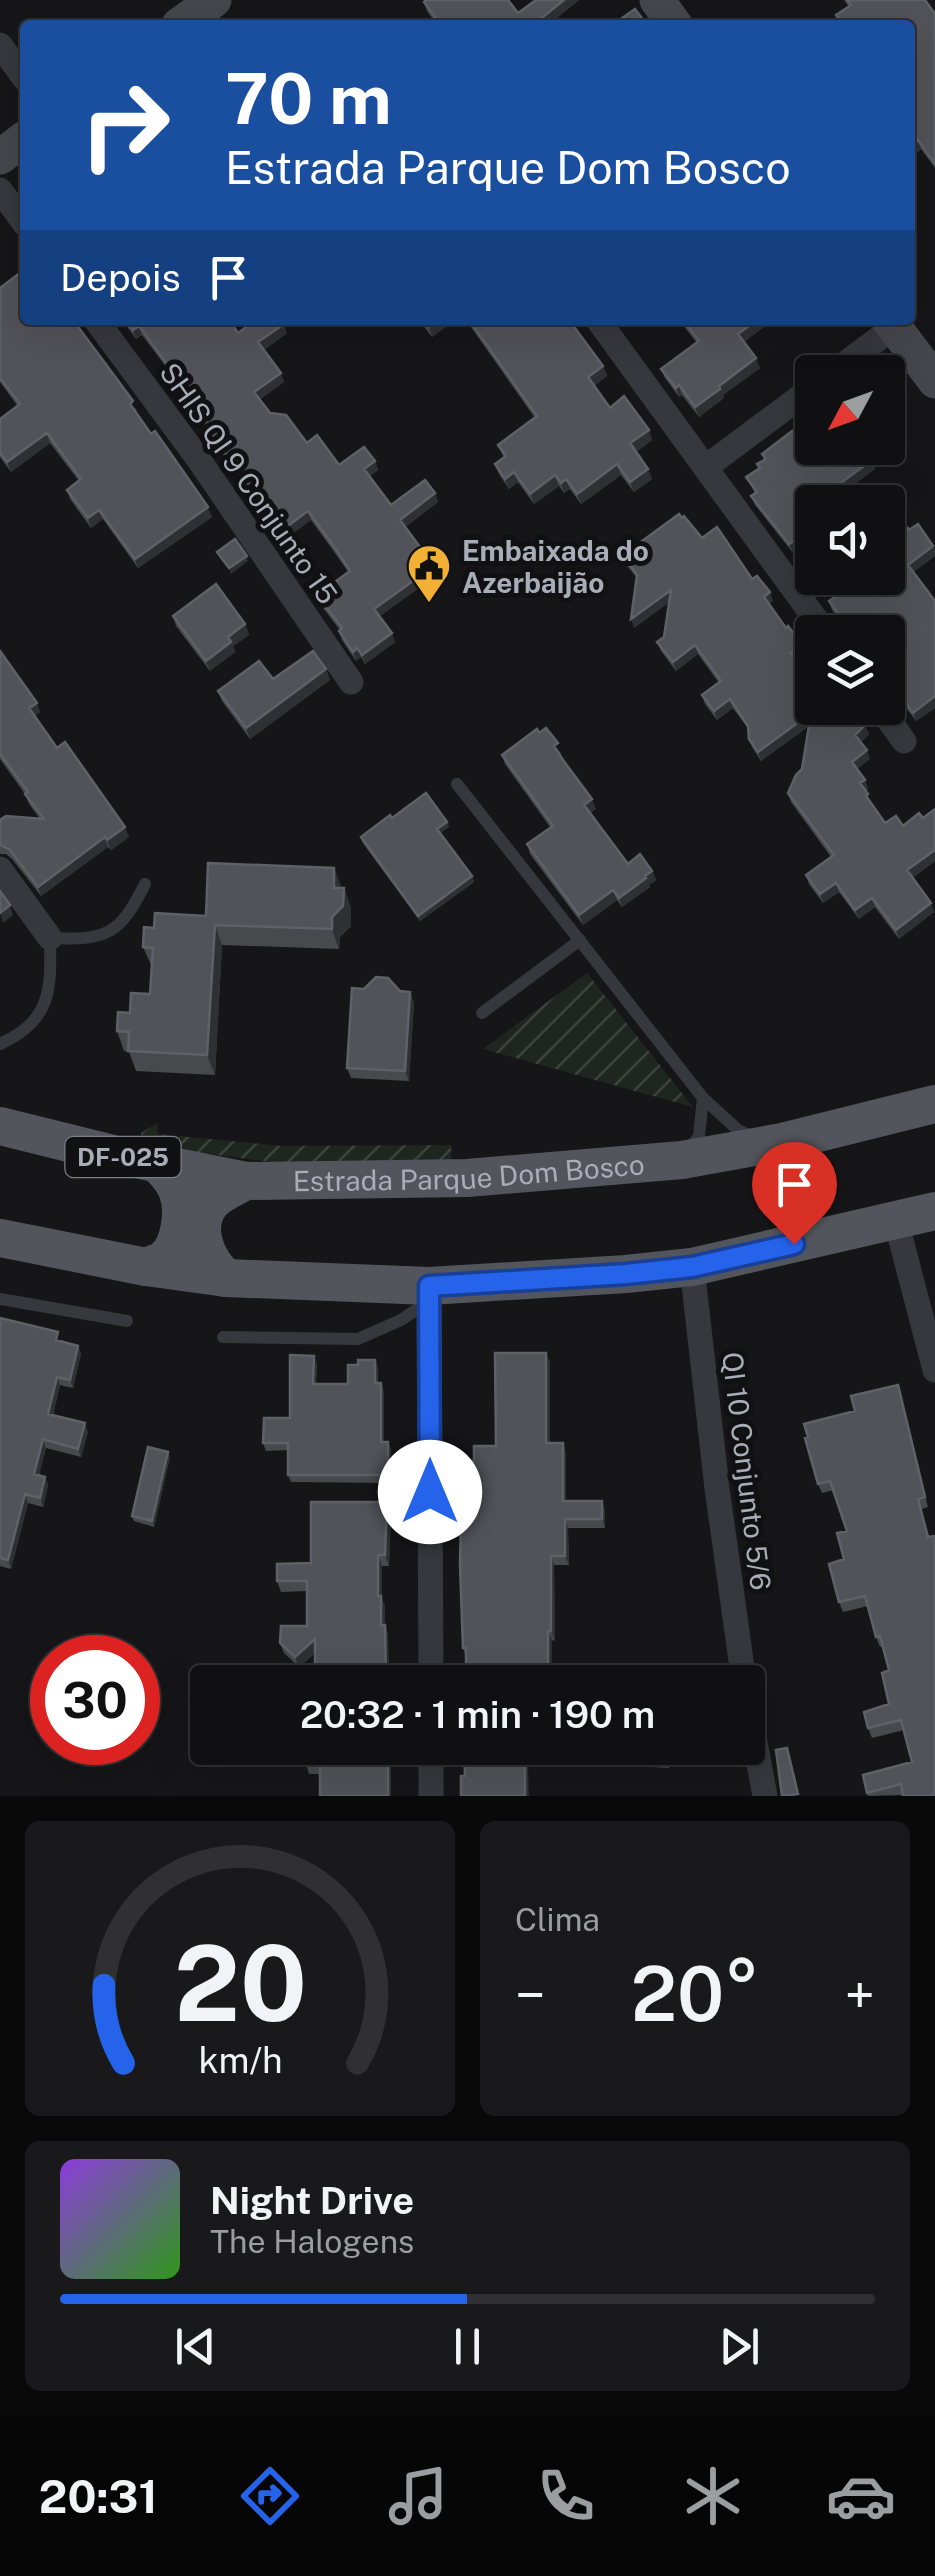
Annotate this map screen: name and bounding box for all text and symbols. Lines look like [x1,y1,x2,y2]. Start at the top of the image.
text: 70 m [225,57,392,140]
icon: right [60,60,190,190]
text: Estrada Parque Dom Bosco [225,141,791,194]
icon: arrive [201,250,256,305]
text: Depois [60,255,181,300]
north arrow [795,355,905,465]
map controls [795,355,905,725]
street label: SHIS QI 9 Conjunto 15 [153,356,345,610]
button: sound [795,485,905,595]
place label: Embaixada do Azerbaijão [462,534,649,599]
public building icon: Embaixada do Azerbaijão [406,543,452,604]
button: layers [795,615,905,725]
road number: DF-025 [66,1137,180,1177]
pin [752,1142,837,1245]
street label: Estrada Parque Dom Bosco [293,1147,646,1197]
icon: arrive [767,1157,822,1212]
street label: QI 10 Conjunto 5/6 [716,1350,778,1592]
position arrow [378,1440,482,1544]
speed limit sign: 30 [30,1635,160,1765]
text: 20:32 · 1 min · 190 m [300,1692,655,1737]
text: Clima [515,1901,600,1938]
text: 20 [173,1922,307,2044]
text: 20° [631,1950,759,2038]
text: − [515,1963,546,2027]
text: + [844,1963,875,2027]
text: km/h [198,2039,282,2081]
text: Night Drive [210,2178,414,2223]
text: The Halogens [210,2223,414,2260]
icon: previous [168,2319,223,2374]
icon: pause [440,2319,495,2374]
icon: next [712,2319,767,2374]
icon: directions [235,2461,305,2531]
icon: music [383,2461,453,2531]
icon: phone [531,2461,601,2531]
icon: climate [678,2461,748,2531]
icon: car [826,2461,896,2531]
text: 20:31 [39,2470,158,2523]

